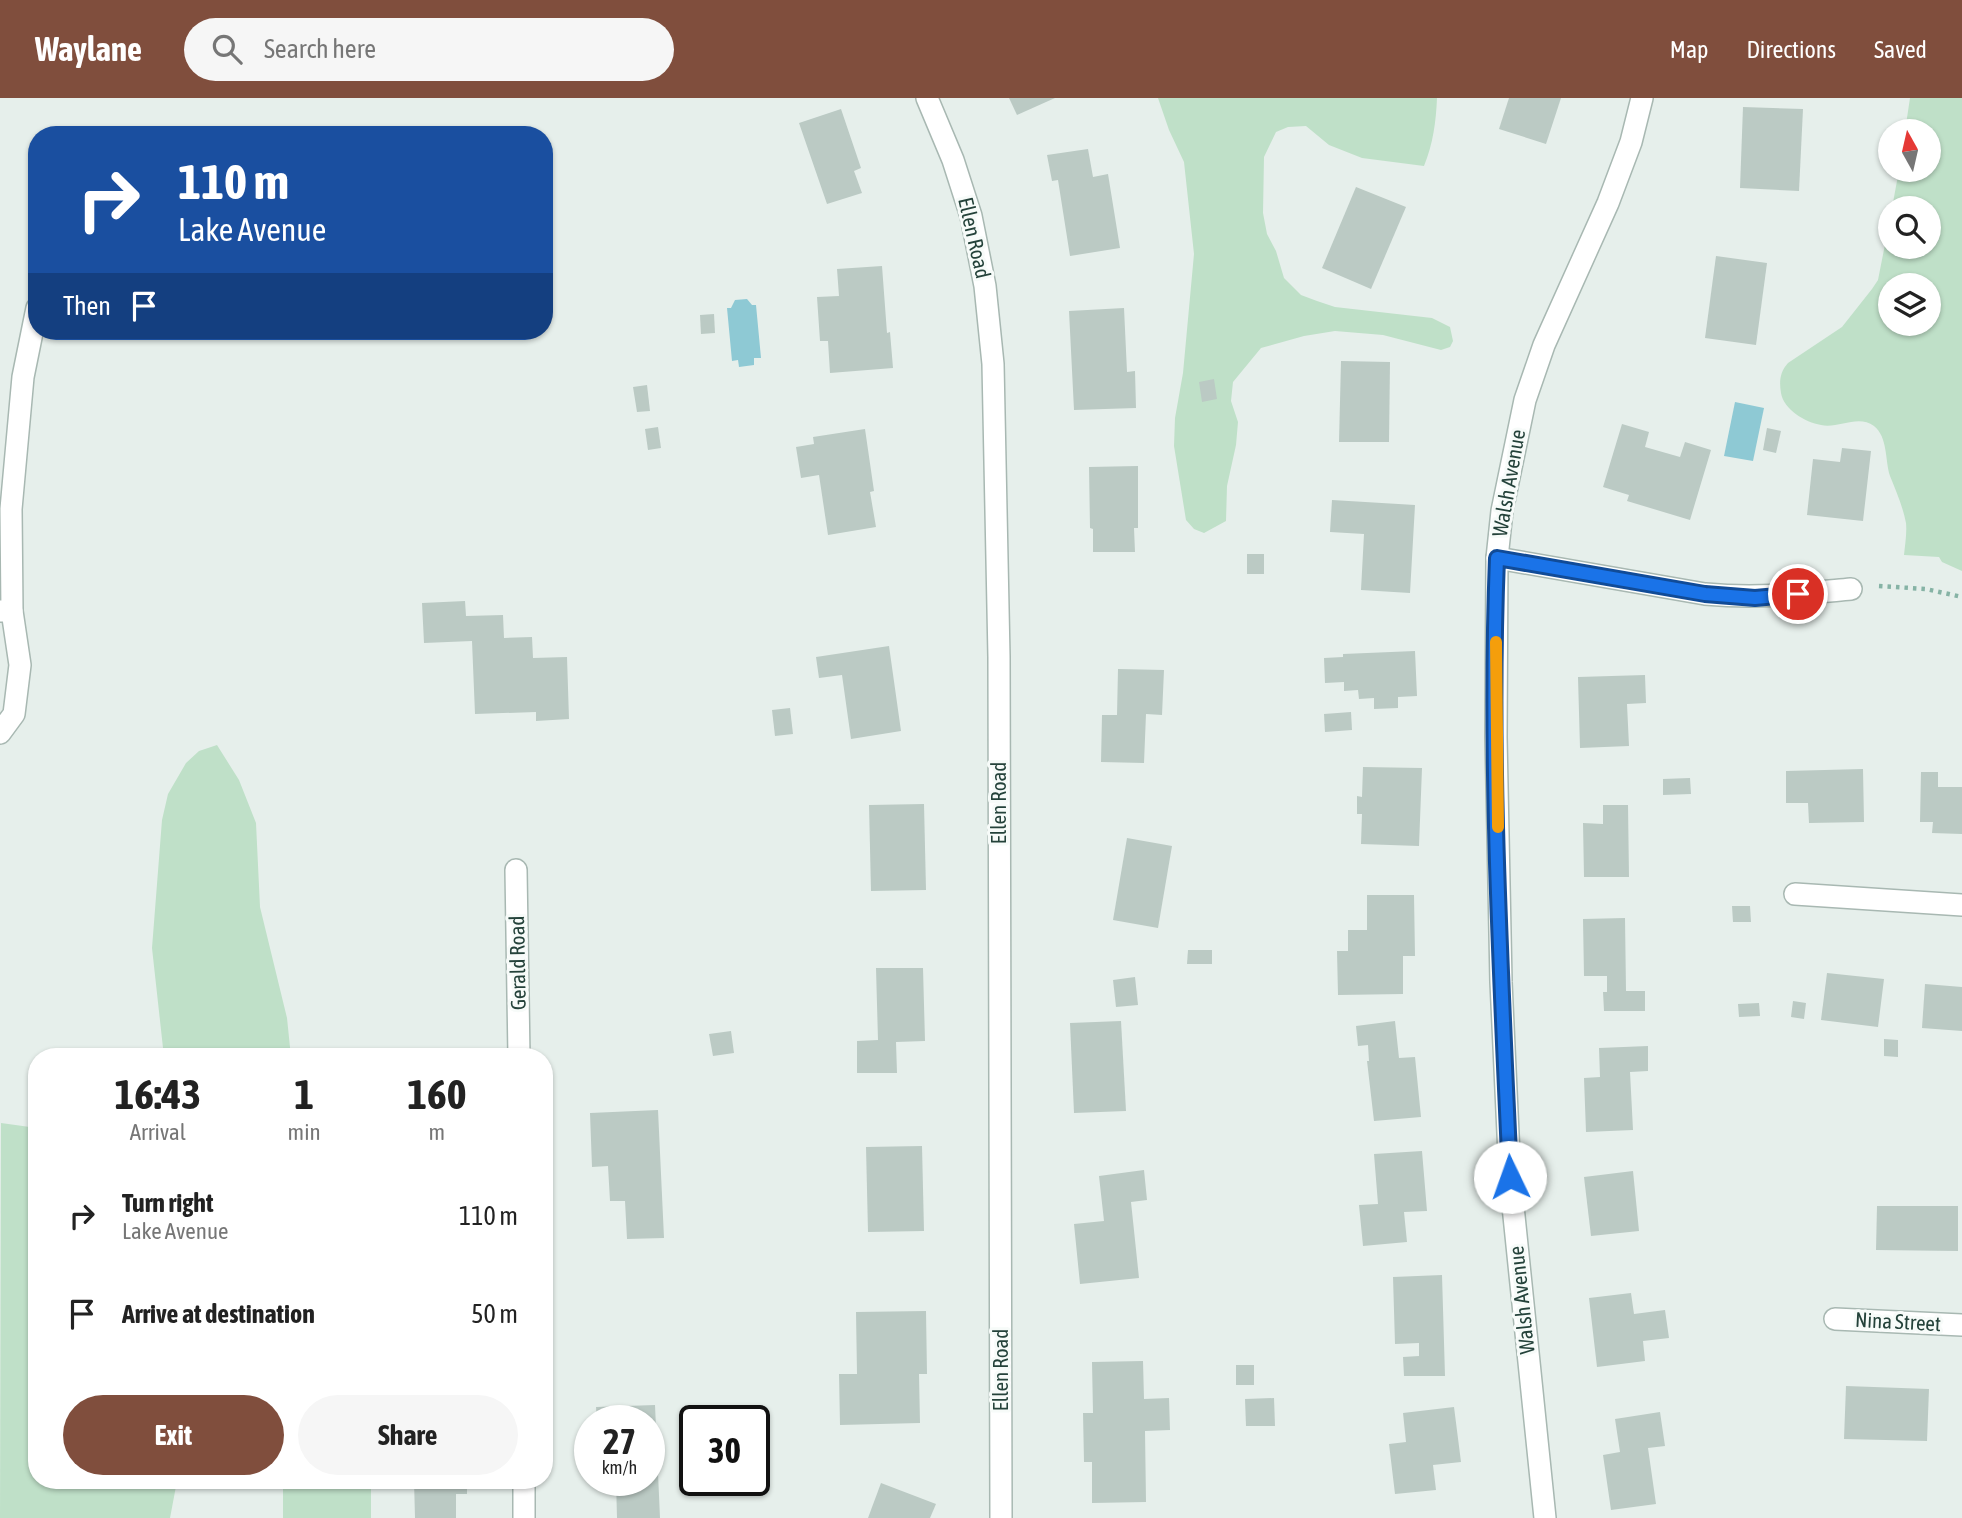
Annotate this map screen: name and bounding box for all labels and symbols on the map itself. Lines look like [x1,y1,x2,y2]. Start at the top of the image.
north arrow [1878,119,1941,182]
street label: Ellen Road [954,195,996,281]
street label: Walsh Avenue [1487,427,1529,538]
pin [1768,564,1828,624]
street label: Ellen Road [986,762,1010,844]
street label: Gerald Road [504,916,530,1010]
position arrow [1473,1140,1547,1214]
street label: Walsh Avenue [1503,1245,1539,1355]
street label: Nina Street [1854,1307,1942,1335]
street label: Ellen Road [988,1329,1012,1411]
speed limit sign: 30 [679,1405,770,1496]

